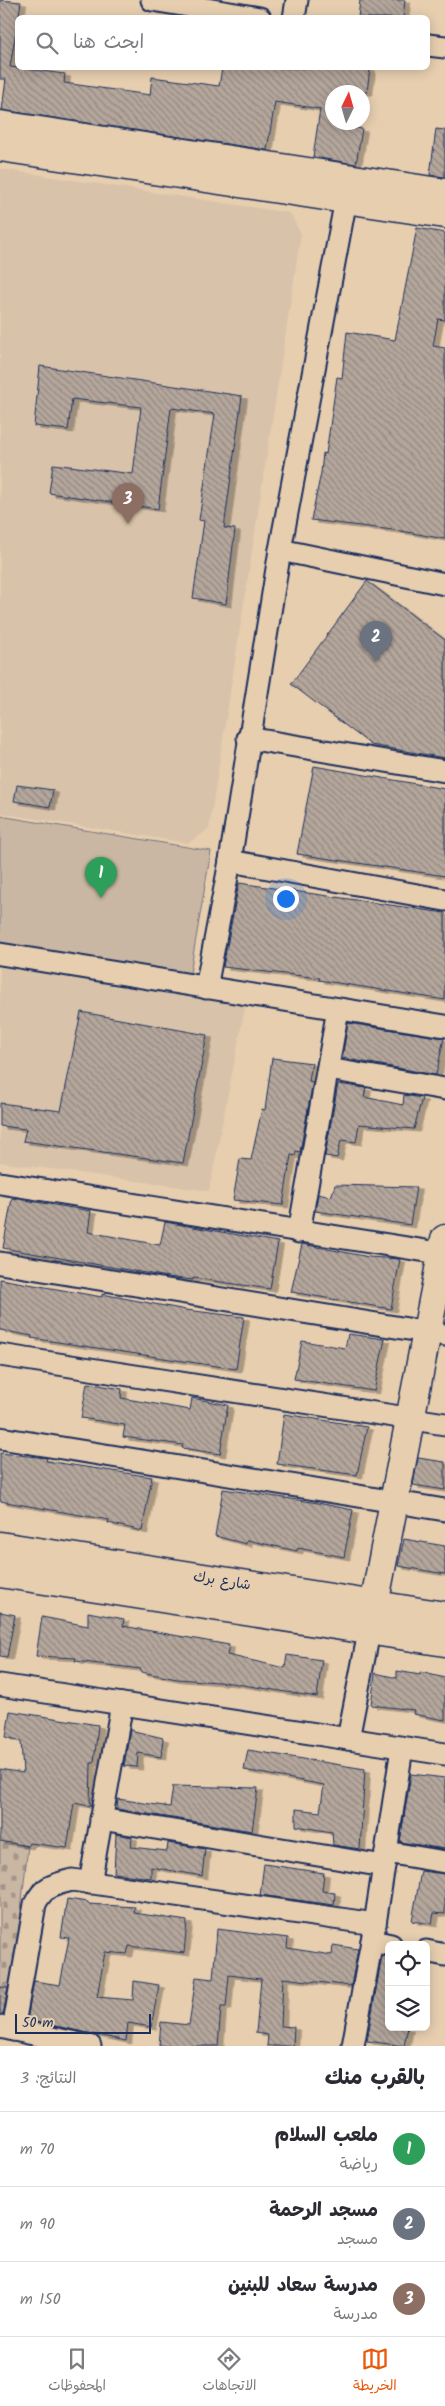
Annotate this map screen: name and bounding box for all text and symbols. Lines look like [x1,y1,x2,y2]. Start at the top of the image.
search box [15,15,430,70]
text: ابحث هنا [73,28,144,58]
icon: search [33,29,61,57]
north arrow [325,85,370,130]
pin: 3 [112,483,144,524]
pin: 2 [360,621,392,662]
pin: 1 [85,857,117,898]
your location [273,886,299,912]
street label: شارع برك [192,1566,252,1596]
map controls [385,1941,430,2031]
button: locate [385,1941,430,1986]
button: layers [385,1986,430,2031]
scale bar [15,2011,151,2034]
text: 50 m [22,2012,53,2034]
text: بالقرب منك [325,2062,425,2095]
text: النتائج: 3 [20,2066,76,2091]
text: ملعب السلام [275,2121,378,2151]
text: 70 m [20,2137,55,2162]
text: 1 [407,2137,411,2162]
text: رياضة [340,2152,378,2177]
text: مسجد الرحمة [269,2196,378,2226]
text: 90 m [20,2212,55,2237]
text: 2 [404,2212,414,2237]
text: مسجد [337,2227,378,2252]
text: مدرسة سعاد للبنين [228,2271,378,2301]
text: 150 m [20,2287,61,2312]
text: 3 [405,2287,413,2312]
text: مدرسة [333,2302,378,2327]
tab: المحفوظات [48,2345,106,2398]
tab: الاتجاهات [202,2345,257,2398]
tab: الخريطة [353,2345,397,2398]

